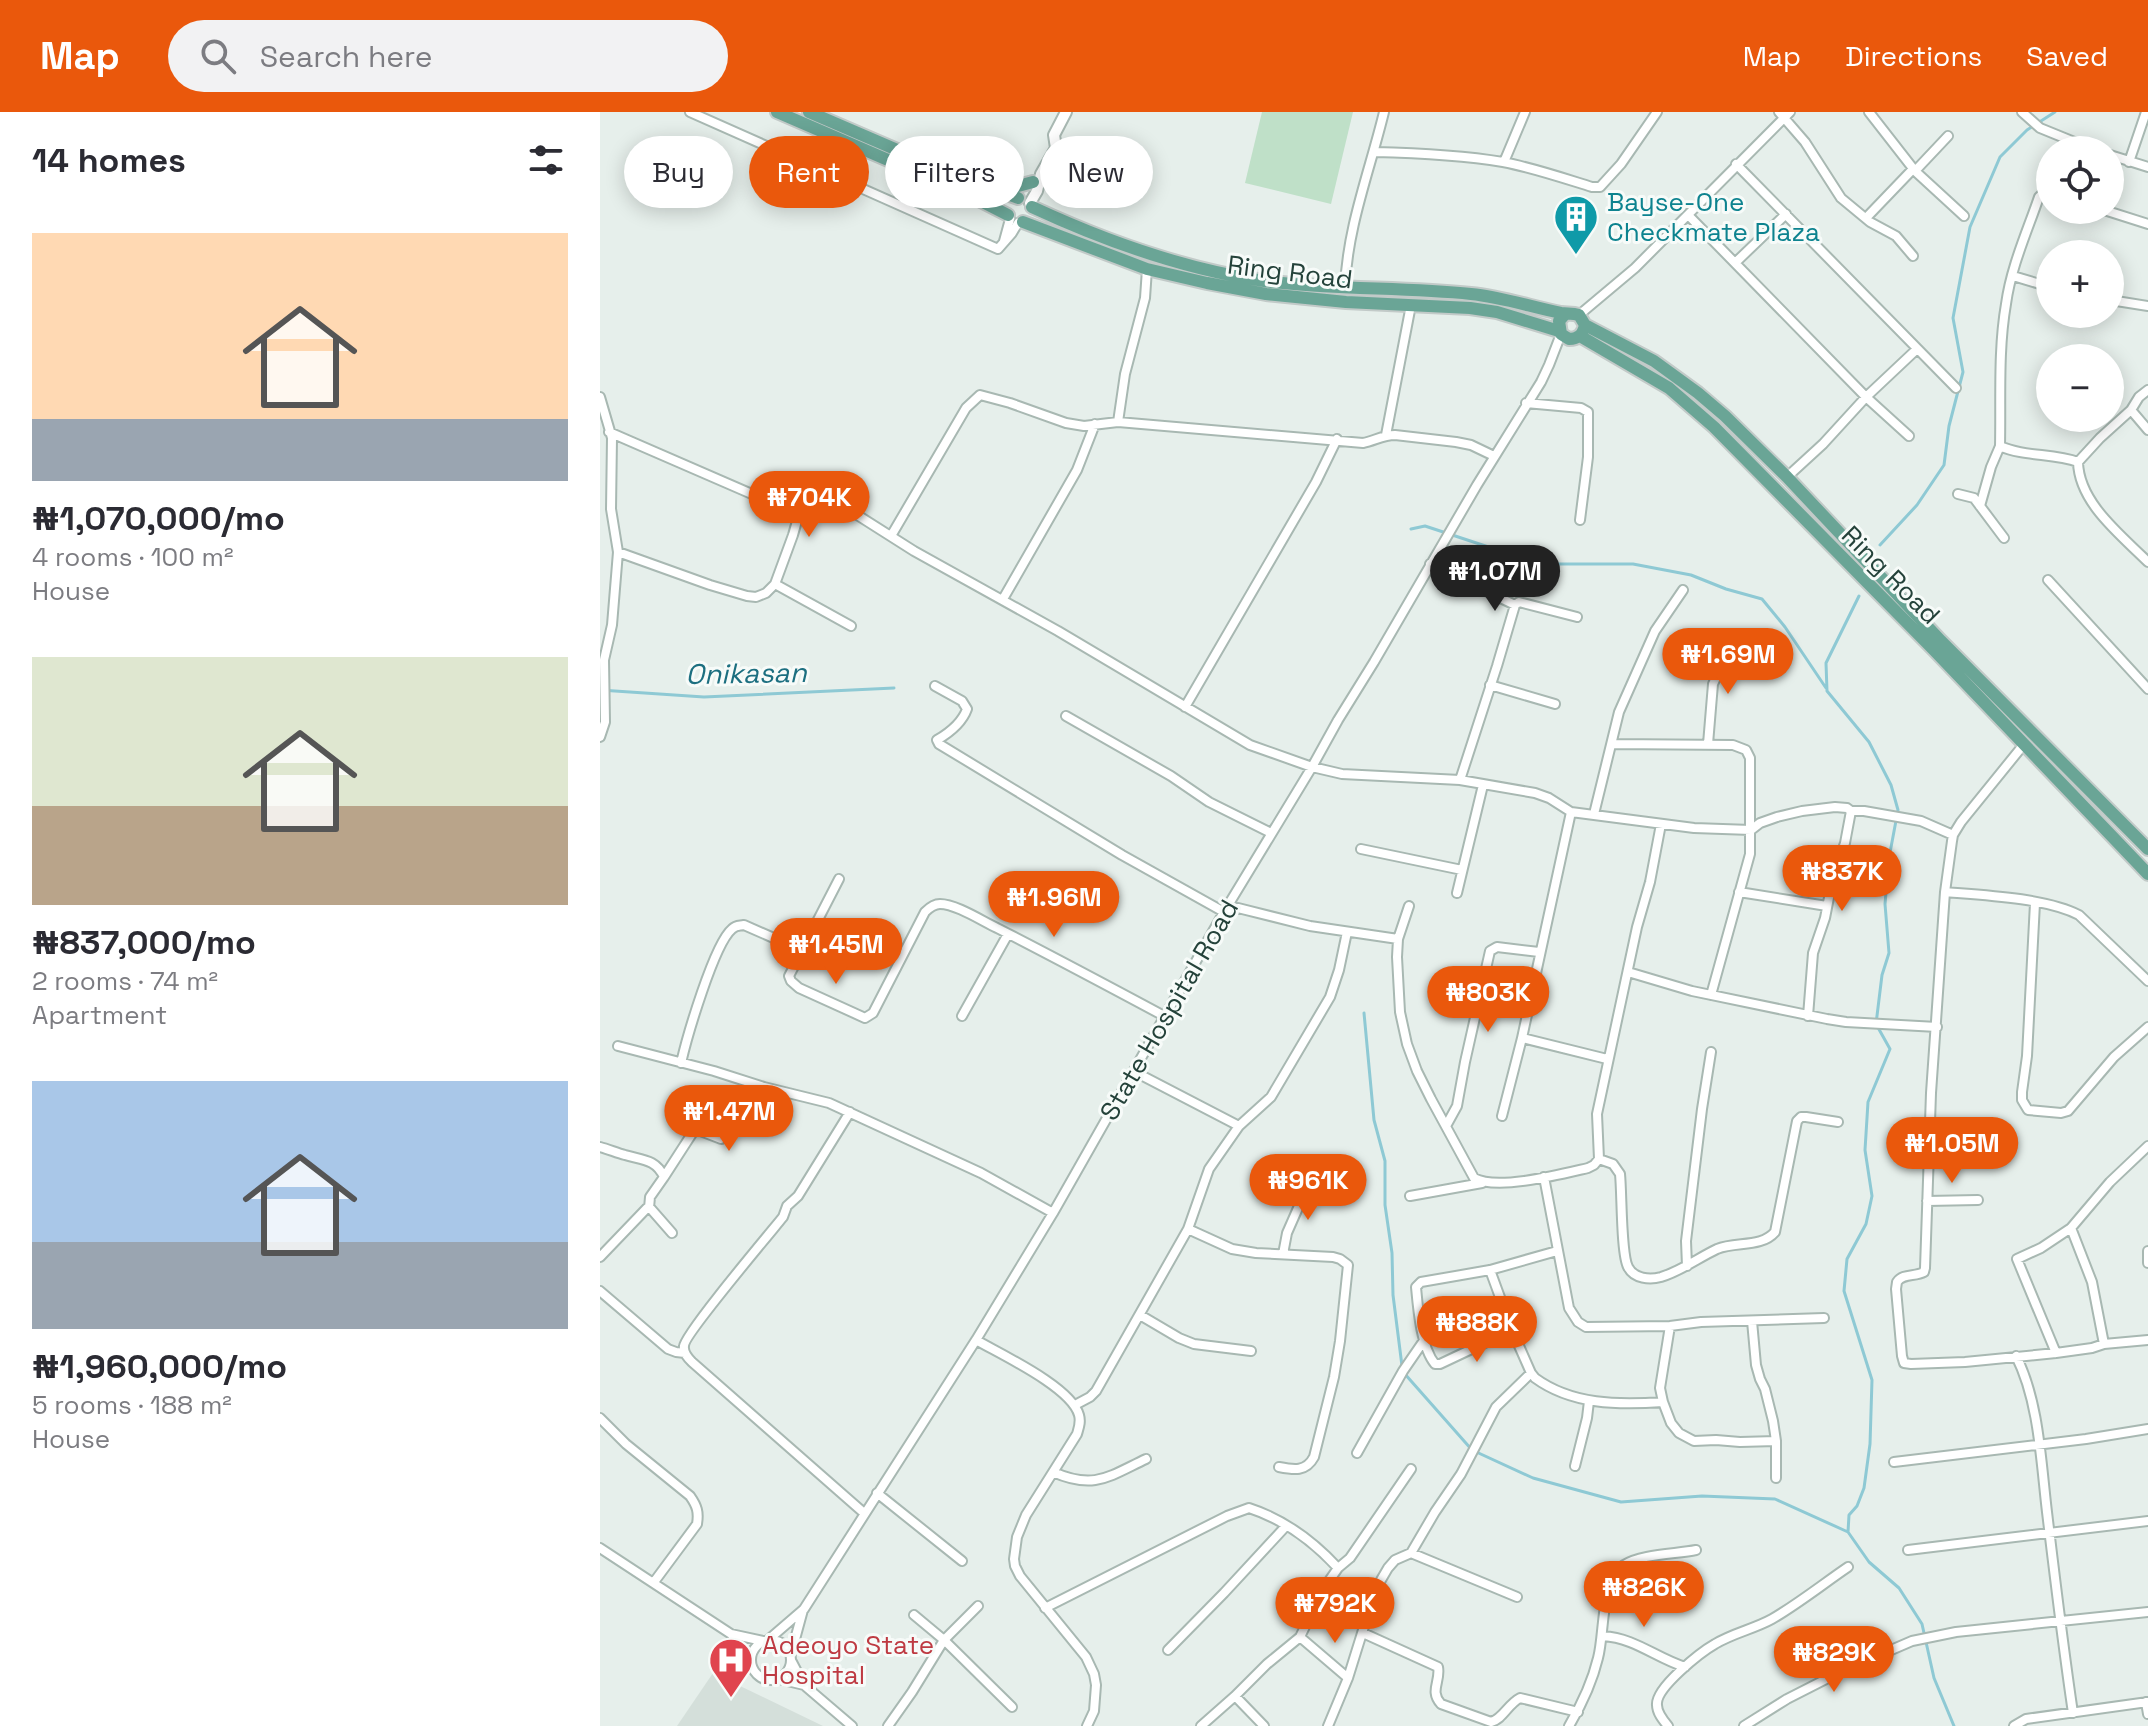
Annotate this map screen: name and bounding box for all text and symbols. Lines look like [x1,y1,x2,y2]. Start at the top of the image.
search box [168,20,728,92]
text: Map [40,32,120,80]
icon: search [196,34,240,78]
text: Search here [260,37,433,76]
text: Map [1743,38,1801,74]
text: Directions [1845,38,1982,74]
text: Saved [2026,38,2108,74]
chip: Buy [624,136,733,208]
chip: Rent [749,136,869,208]
chip: Filters [885,136,1024,208]
chip: New [1040,136,1153,208]
map controls [2036,136,2124,432]
button: locate [2036,136,2124,224]
icon: filters [524,138,568,182]
text: 14 homes [32,139,186,182]
place label: Bayse-One Checkmate Plaza [1607,185,1820,249]
building icon: Bayse-One Checkmate Plaza [1552,193,1600,256]
button: + [2036,240,2124,328]
street label: Ring Road [1225,247,1355,297]
icon: home [228,285,372,429]
button: − [2036,344,2124,432]
pin: ₦704K [753,471,865,539]
text: ₦704K [767,480,851,514]
text: ₦1,070,000/mo [32,497,285,540]
street label: Ring Road [1834,518,1948,632]
text: 4 rooms · 100 m² [32,540,233,574]
pin: ₦1.07M [1430,545,1560,613]
text: ₦1.07M [1448,554,1542,588]
text: House [32,574,110,608]
pin: ₦1.69M [1663,628,1793,696]
text: ₦1.69M [1680,637,1776,671]
water label: Onikasan [685,654,808,692]
icon: home [228,709,372,853]
pin: ₦837K [1786,845,1898,913]
text: ₦837K [1800,854,1884,888]
pin: ₦1.96M [989,871,1119,939]
text: ₦1.96M [1006,880,1102,914]
street label: State Hospital Road [1092,894,1246,1126]
pin: ₦1.45M [771,918,901,986]
text: ₦837,000/mo [32,921,256,964]
text: ₦1.45M [788,927,884,961]
text: 2 rooms · 74 m² [32,964,218,998]
pin: ₦803K [1432,966,1544,1034]
text: ₦803K [1445,975,1531,1009]
text: Apartment [32,998,167,1032]
pin: ₦1.47M [664,1085,794,1153]
text: ₦1.47M [682,1094,776,1128]
pin: ₦1.05M [1887,1117,2017,1185]
text: ₦1.05M [1904,1126,2000,1160]
icon: home [228,1133,372,1277]
pin: ₦961K [1252,1154,1364,1222]
text: ₦961K [1267,1163,1349,1197]
pin: ₦888K [1421,1296,1533,1364]
text: ₦888K [1435,1305,1519,1339]
text: ₦1,960,000/mo [32,1345,287,1388]
text: 5 rooms · 188 m² [32,1388,232,1422]
text: House [32,1422,110,1456]
pin: ₦826K [1588,1561,1700,1629]
text: ₦826K [1602,1570,1686,1604]
pin: ₦792K [1279,1577,1391,1645]
text: ₦792K [1293,1586,1377,1620]
pin: ₦829K [1778,1626,1890,1694]
place label: Adeoyo State Hospital [762,1628,934,1692]
text: ₦829K [1792,1635,1876,1669]
hospital icon: Adeoyo State Hospital [707,1636,755,1699]

